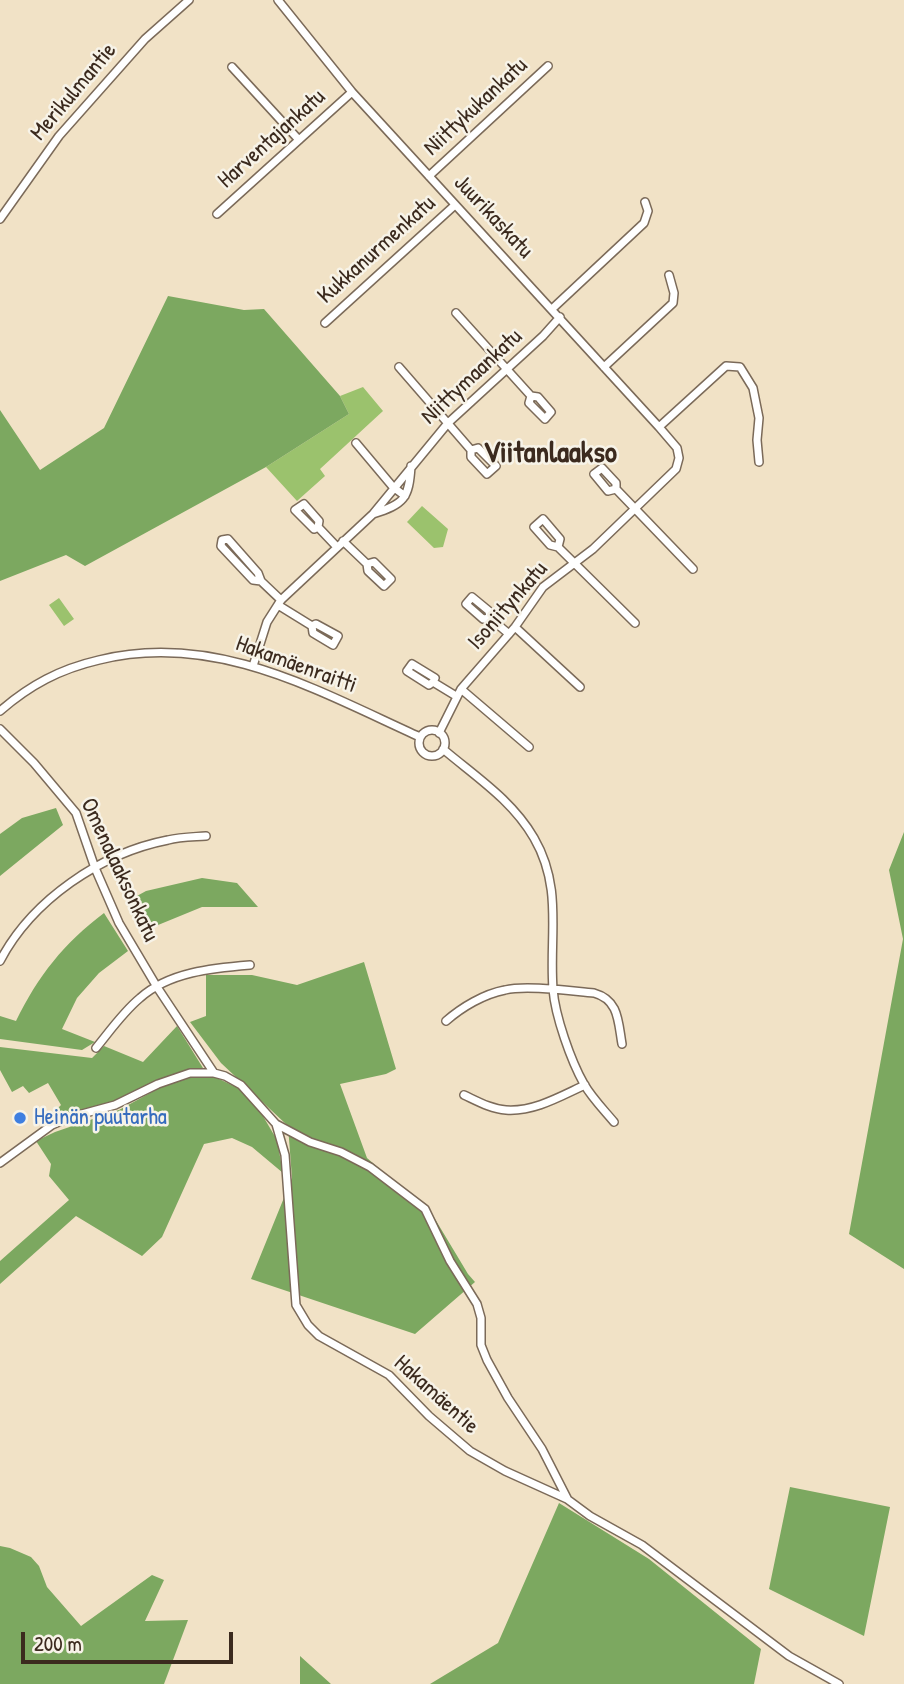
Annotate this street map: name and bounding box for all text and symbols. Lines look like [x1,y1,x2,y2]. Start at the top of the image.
street label: Merikulmantie [25,38,123,146]
street label: Niittykukankatu [419,52,533,162]
street label: Harventajankatu [213,84,331,194]
street label: Juurikaskatu [447,170,539,264]
street label: Kukkanurmenkatu [313,190,441,310]
street label: Niittymaankatu [416,323,528,431]
district label: Viitanlaakso [483,436,617,472]
street label: Isoniitynkatu [462,556,554,656]
street label: Hakamäenraitti [232,630,360,700]
street label: Omenalaaksonkatu [74,794,164,946]
place label: Heinän puutarha [34,1104,167,1132]
marker: Heinän puutarha [12,1110,28,1126]
street label: Hakamäentie [388,1350,484,1440]
scale bar [24,1618,236,1662]
text: 200 m [34,1629,82,1658]

